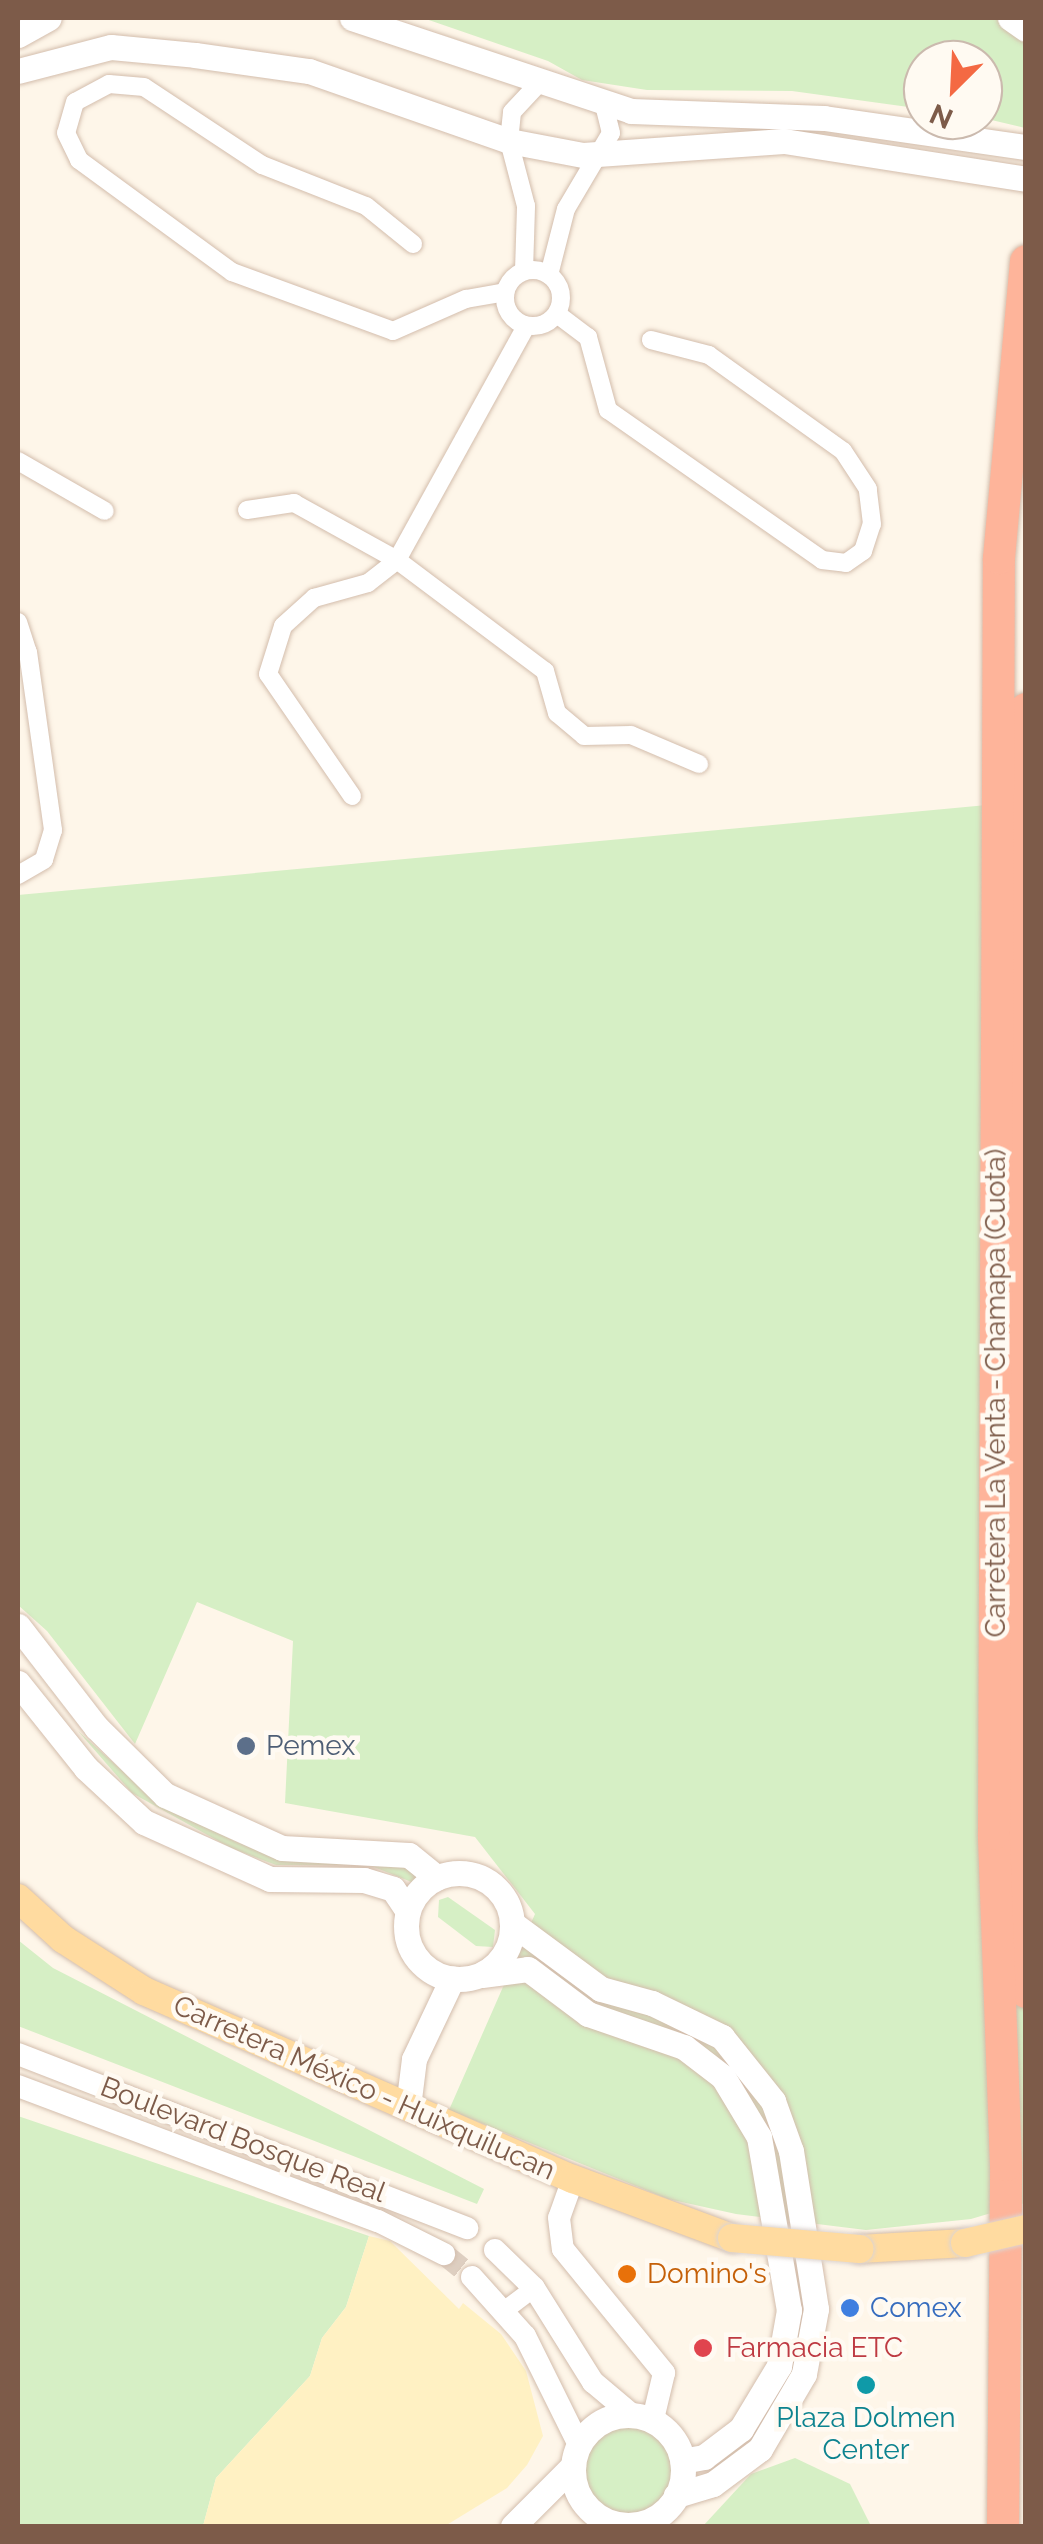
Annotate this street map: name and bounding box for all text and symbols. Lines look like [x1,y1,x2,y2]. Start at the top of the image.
north arrow [903,40,1003,140]
text: N [925,97,958,135]
street label: Carretera La Venta - Chamapa (Cuota) [979,1148,1013,1638]
place label: Pemex [266,1729,355,1763]
marker: Pemex [235,1735,257,1757]
street label: Carretera México - Huixquilucan [168,1988,560,2188]
street label: Boulevard Bosque Real [96,2070,390,2210]
place label: Domino's [647,2257,767,2291]
marker: Domino's [616,2263,638,2285]
place label: Comex [870,2291,962,2325]
marker: Comex [839,2297,861,2319]
place label: Farmacia ETC [726,2331,903,2365]
marker: Farmacia ETC [690,2335,716,2361]
marker: Plaza Dolmen Center [855,2374,877,2396]
place label: Plaza Dolmen Center [776,2401,956,2467]

